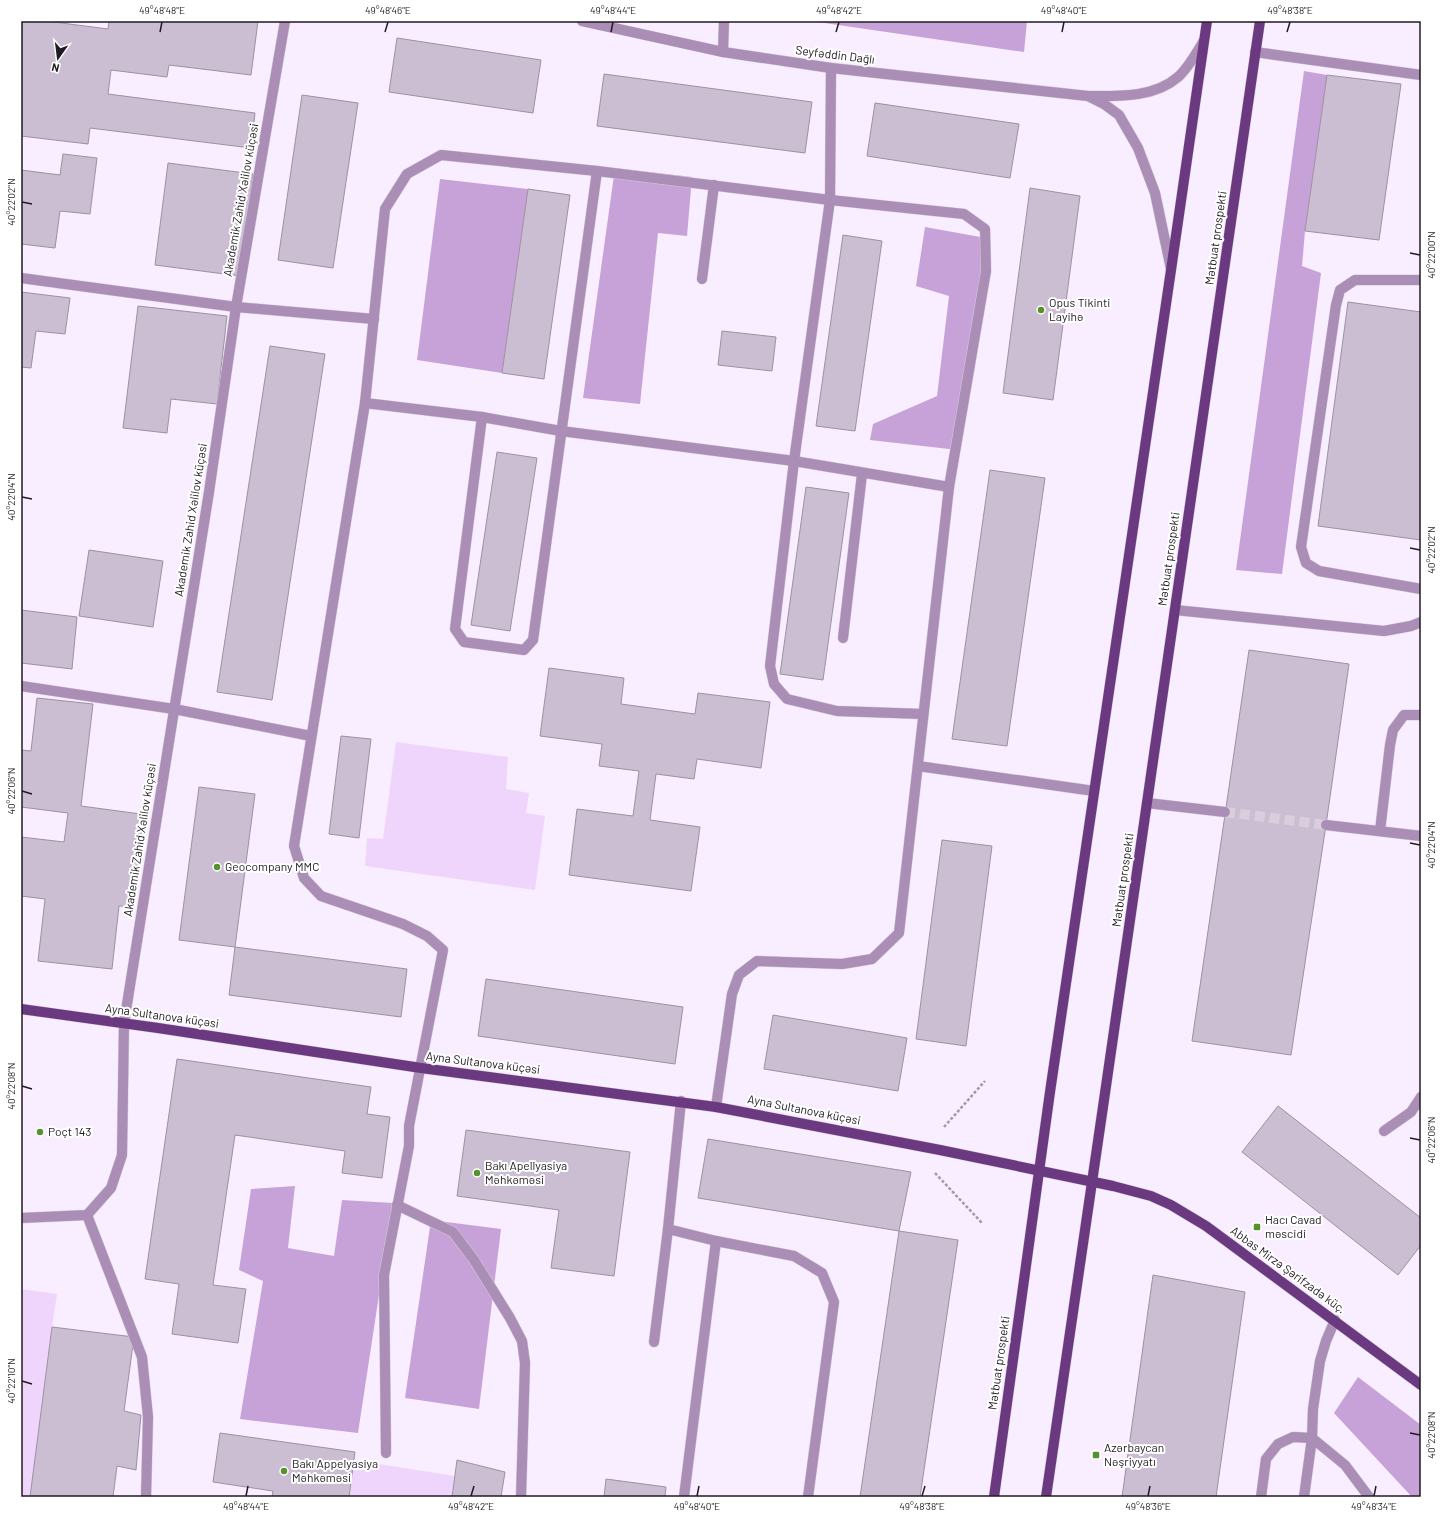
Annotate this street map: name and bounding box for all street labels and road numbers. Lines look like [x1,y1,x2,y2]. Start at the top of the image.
street label: Seyfəddin Dağlı [795,42,876,66]
street label: Akademik Zahid Xəlilov küçəsi [220,122,260,277]
street label: Mətbuat prospekti [1201,190,1229,286]
street label: Akademik Zahid Xəlilov küçəsi [171,442,209,598]
street label: Mətbuat prospekti [1154,511,1182,607]
street label: Akademik Zahid Xəlilov küçəsi [120,762,158,918]
street label: Mətbuat prospekti [1108,832,1136,928]
street label: Ayna Sultanova küçəsi [104,1000,220,1030]
street label: Ayna Sultanova küçəsi [425,1048,541,1076]
street label: Ayna Sultanova küçəsi [746,1091,862,1127]
street label: Abbas Mirzə Şərifzadə küç. [1228,1223,1349,1316]
street label: Mətbuat prospekti [984,1315,1012,1411]

